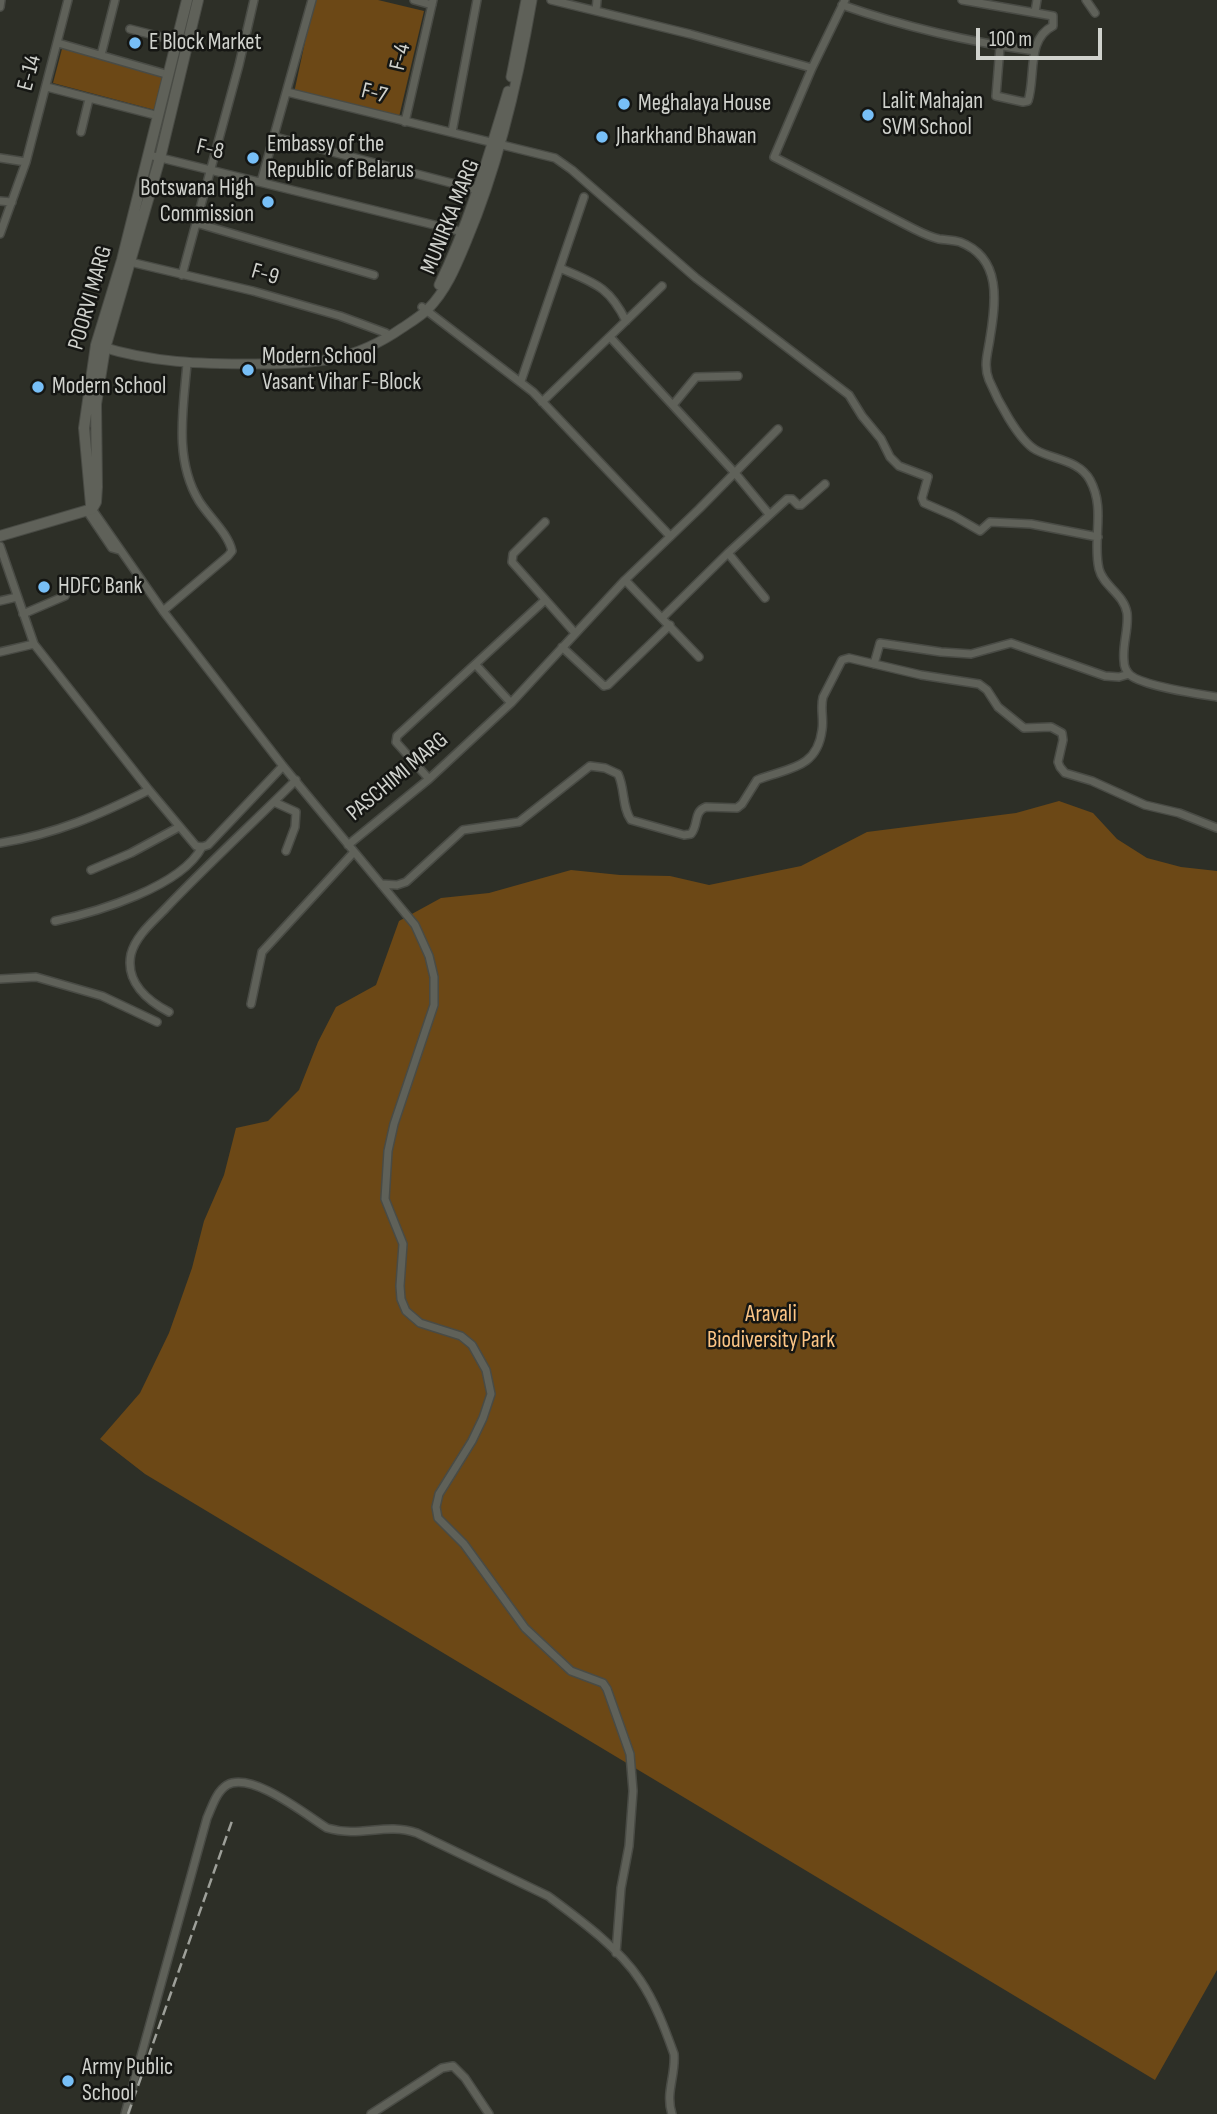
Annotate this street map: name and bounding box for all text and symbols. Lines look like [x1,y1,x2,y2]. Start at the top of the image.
scale bar [979,14,1105,58]
text: 100 m [989,27,1032,52]
place label: E Block Market [149,29,262,57]
marker: E Block Market [127,35,143,51]
street label: F-4 [385,41,417,73]
street label: E-14 [12,52,48,94]
street label: F-7 [358,78,390,110]
place label: Lalit Mahajan SVM School [882,88,983,142]
place label: Meghalaya House [638,90,771,118]
marker: Meghalaya House [616,96,632,112]
marker: Lalit Mahajan SVM School [860,107,876,123]
place label: Jharkhand Bhawan [616,123,757,151]
marker: Jharkhand Bhawan [594,129,610,145]
place label: Embassy of the Republic of Belarus [267,131,414,185]
street label: F-8 [194,133,226,167]
marker: Embassy of the Republic of Belarus [245,150,261,166]
street label: MUNIRKA MARG [415,155,487,279]
place label: Botswana High Commission [140,175,254,229]
marker: Botswana High Commission [260,194,276,210]
street label: POORVI MARG [63,243,119,353]
street label: F-9 [248,258,282,292]
place label: Modern School Vasant Vihar F-Block [262,343,421,397]
marker: Modern School Vasant Vihar F-Block [240,362,256,378]
place label: Modern School [52,373,166,401]
marker: Modern School [30,379,46,395]
place label: HDFC Bank [58,573,142,601]
marker: HDFC Bank [36,579,52,595]
street label: PASCHIMI MARG [342,727,454,827]
park label: Aravali Biodiversity Park [707,1301,835,1355]
place label: Army Public School [82,2054,173,2108]
marker: Army Public School [60,2073,76,2089]

